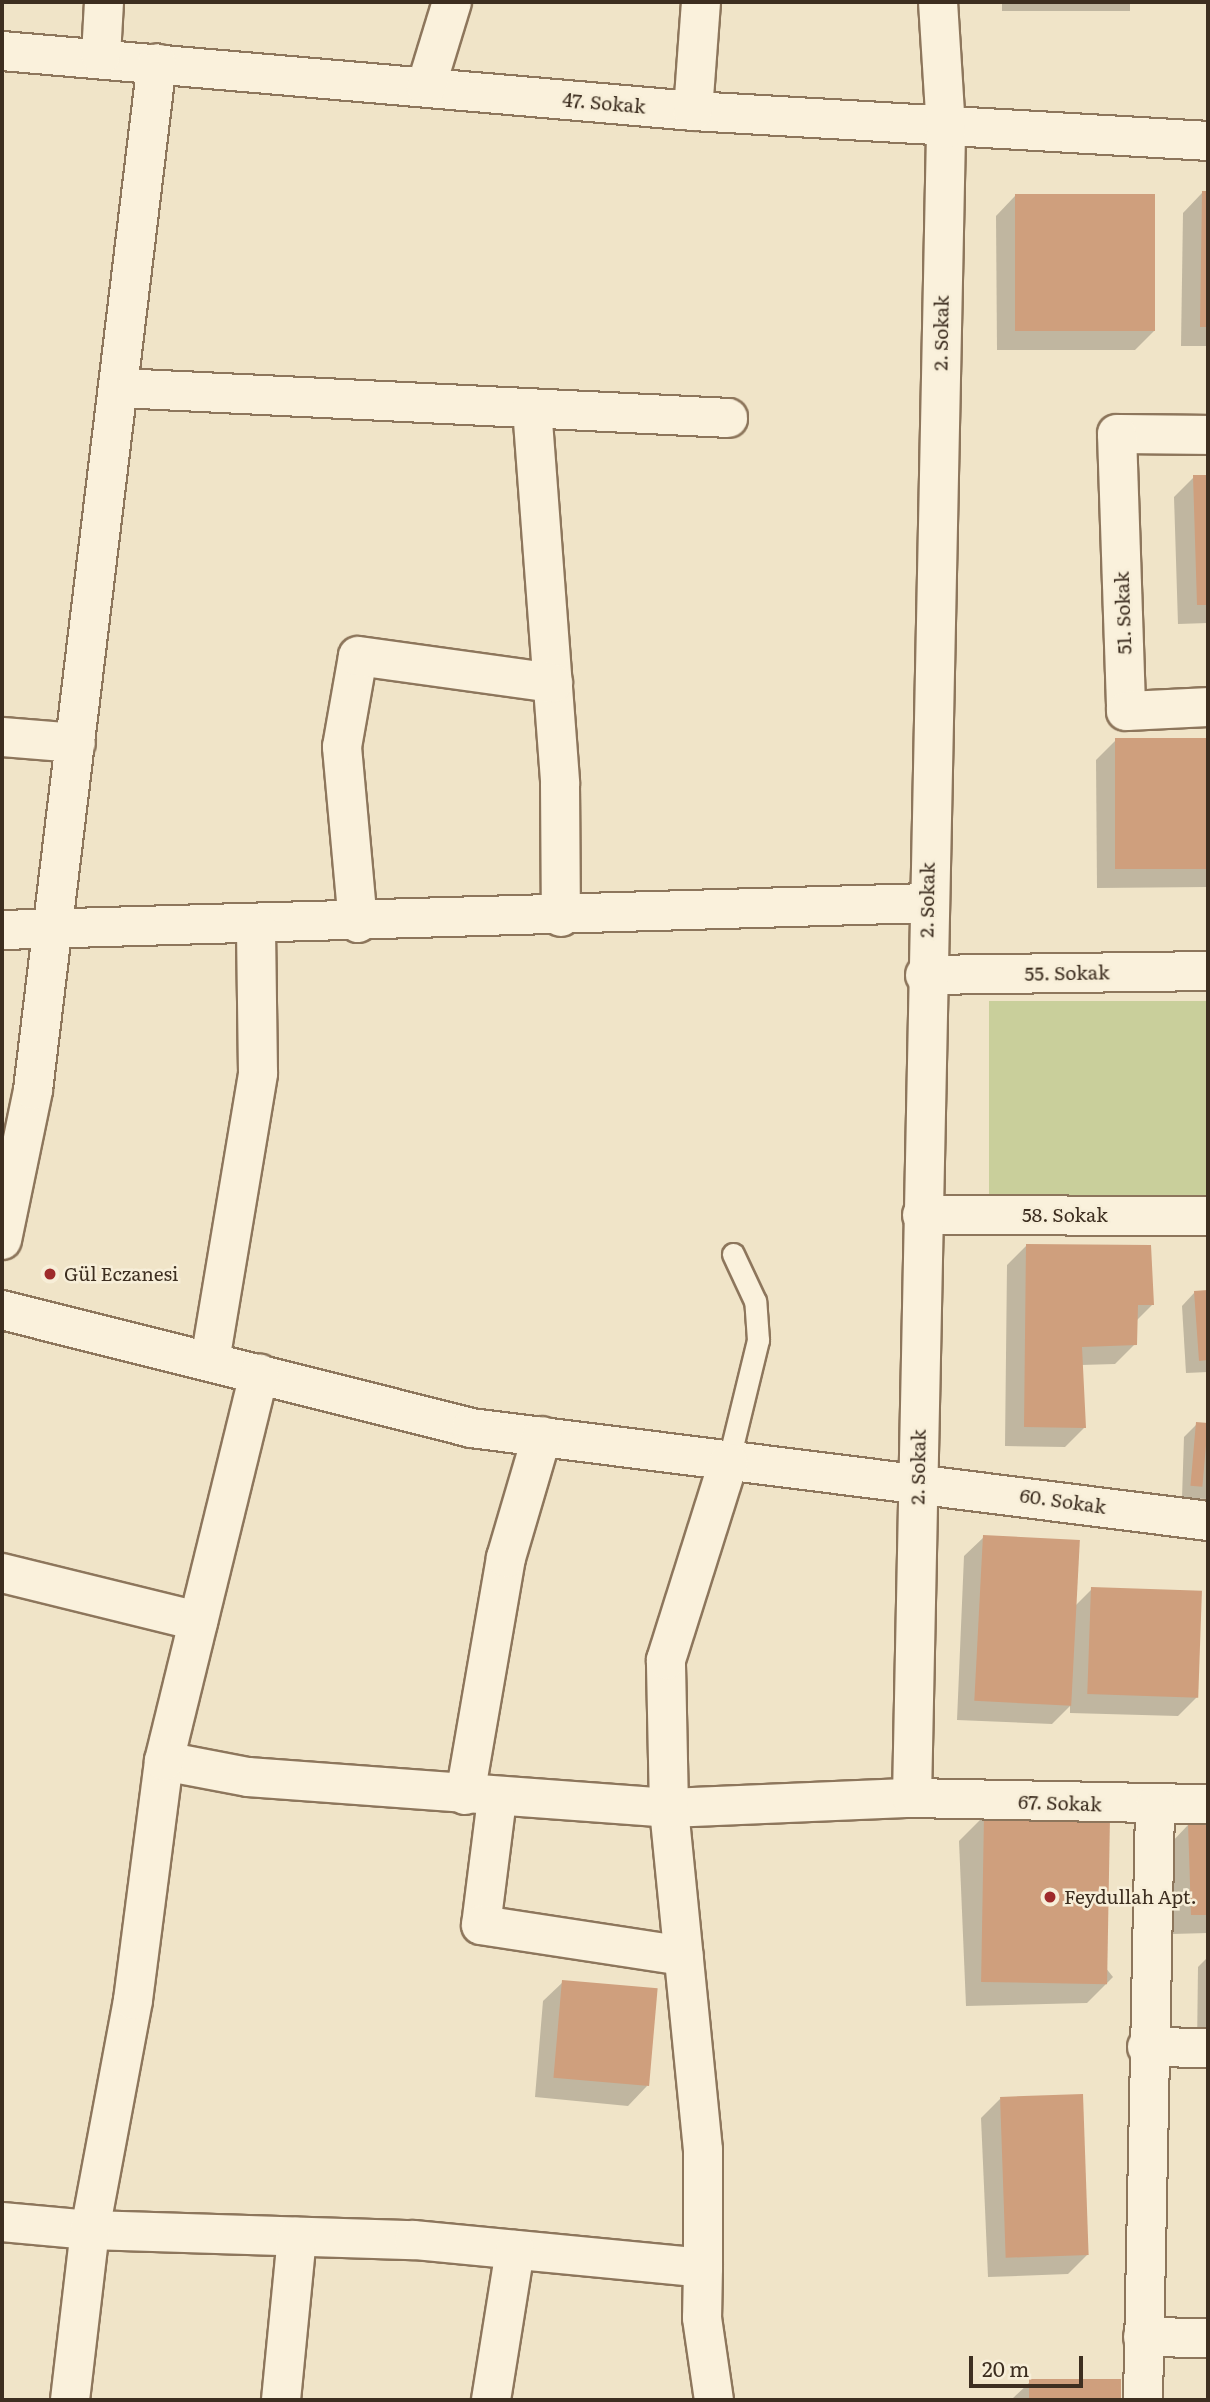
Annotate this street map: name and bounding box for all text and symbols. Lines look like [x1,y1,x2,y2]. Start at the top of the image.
street label: 47. Sokak [562,88,646,118]
street label: 2. Sokak [929,295,953,371]
street label: 51. Sokak [1110,571,1136,655]
street label: 2. Sokak [915,862,939,938]
street label: 55. Sokak [1024,961,1110,985]
street label: 58. Sokak [1022,1204,1108,1226]
place label: Gül Eczanesi [64,1263,178,1285]
marker: Gül Eczanesi [42,1266,58,1282]
street label: 2. Sokak [906,1429,930,1505]
street label: 60. Sokak [1018,1484,1108,1518]
street label: 67. Sokak [1018,1790,1102,1816]
place label: Feydullah Apt. [1064,1886,1197,1908]
marker: Feydullah Apt. [1042,1889,1058,1905]
scale bar [972,2342,1086,2386]
text: 20 m [982,2352,1029,2383]

